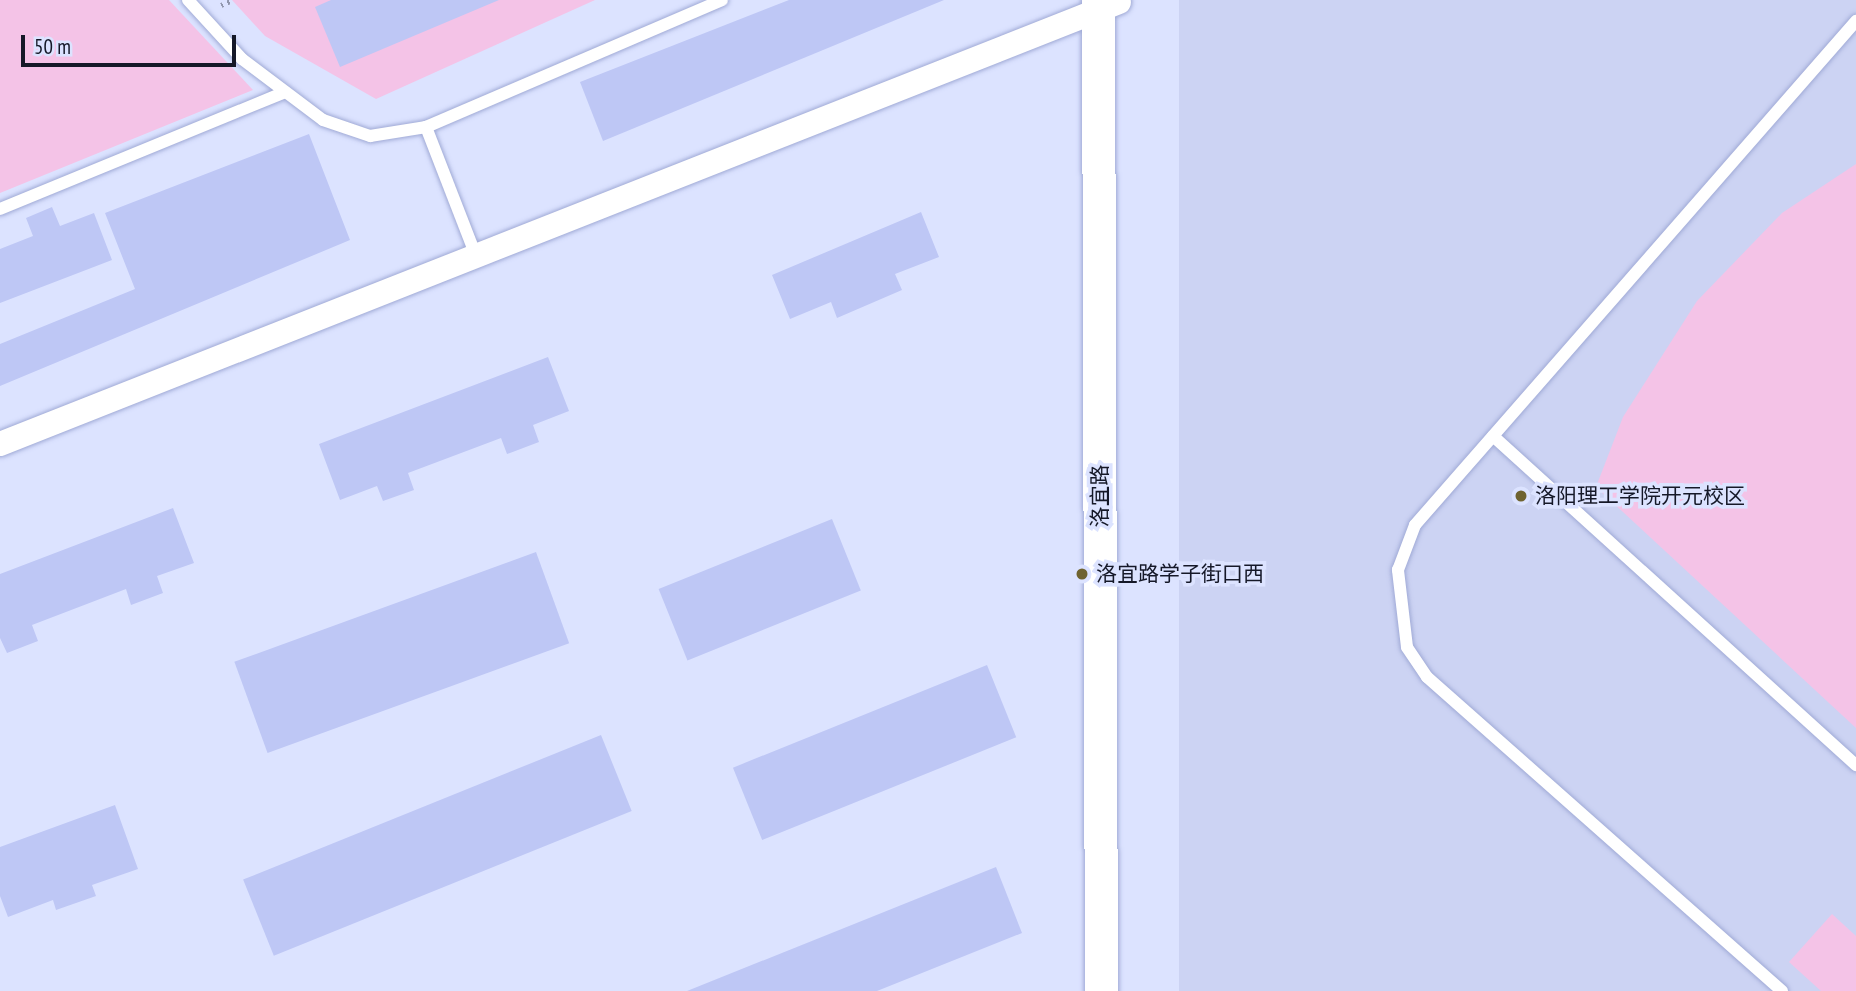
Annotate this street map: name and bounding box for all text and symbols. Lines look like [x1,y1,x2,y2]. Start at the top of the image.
scale bar [24,21,240,65]
text: 50 m [34,33,71,60]
street label: 洛宜路 [1087,465,1113,527]
place label: 洛阳理工学院开元校区 [1535,483,1745,509]
marker: 洛阳理工学院开元校区 [1513,488,1529,504]
place label: 洛宜路学子街口西 [1096,561,1264,587]
marker: 洛宜路学子街口西 [1074,566,1090,582]

